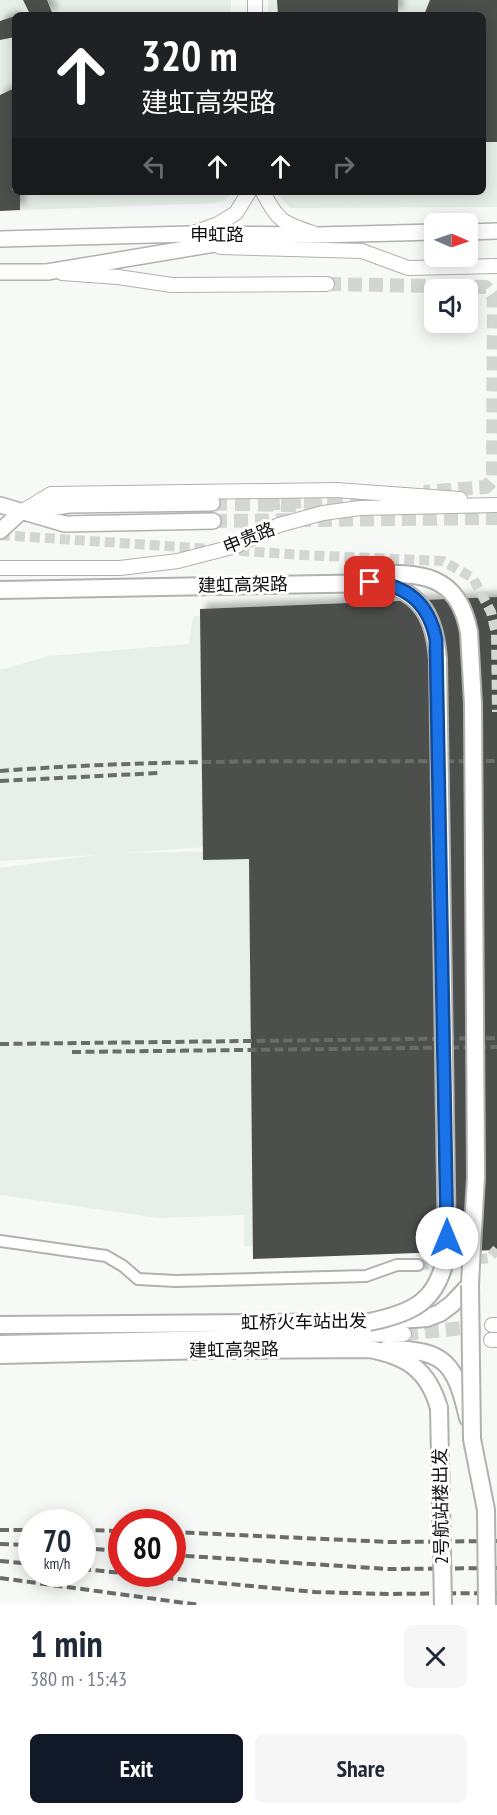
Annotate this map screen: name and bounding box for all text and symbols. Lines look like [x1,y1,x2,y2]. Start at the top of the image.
text: 320 m [141,28,238,83]
icon: ahead [42,36,120,114]
text: 建虹高架路 [141,85,276,119]
icon: left [138,150,171,183]
icon: ahead [201,150,234,183]
icon: ahead [264,150,297,183]
icon: right [327,150,360,183]
north arrow [424,213,478,267]
map controls [424,213,478,333]
street label: 申虹路 [190,223,244,246]
button: sound [424,279,478,333]
street label: 申贵路 [219,517,278,558]
pin [344,556,395,607]
icon: arrive [353,565,386,598]
street label: 建虹高架路 [198,572,288,597]
position arrow [415,1206,479,1270]
street label: 虹桥火车站出发 [241,1309,367,1334]
street label: 建虹高架路 [189,1337,279,1362]
street label: 2号航站楼出发 [428,1448,453,1564]
speed limit sign: 80 [108,1509,186,1587]
text: 70 [43,1521,71,1560]
text: km/h [44,1554,70,1573]
text: 1 min [30,1620,103,1667]
button: close [404,1625,467,1688]
text: 380 m · 15:43 [30,1666,127,1692]
button: Exit [30,1734,243,1803]
button: Share [255,1734,467,1803]

